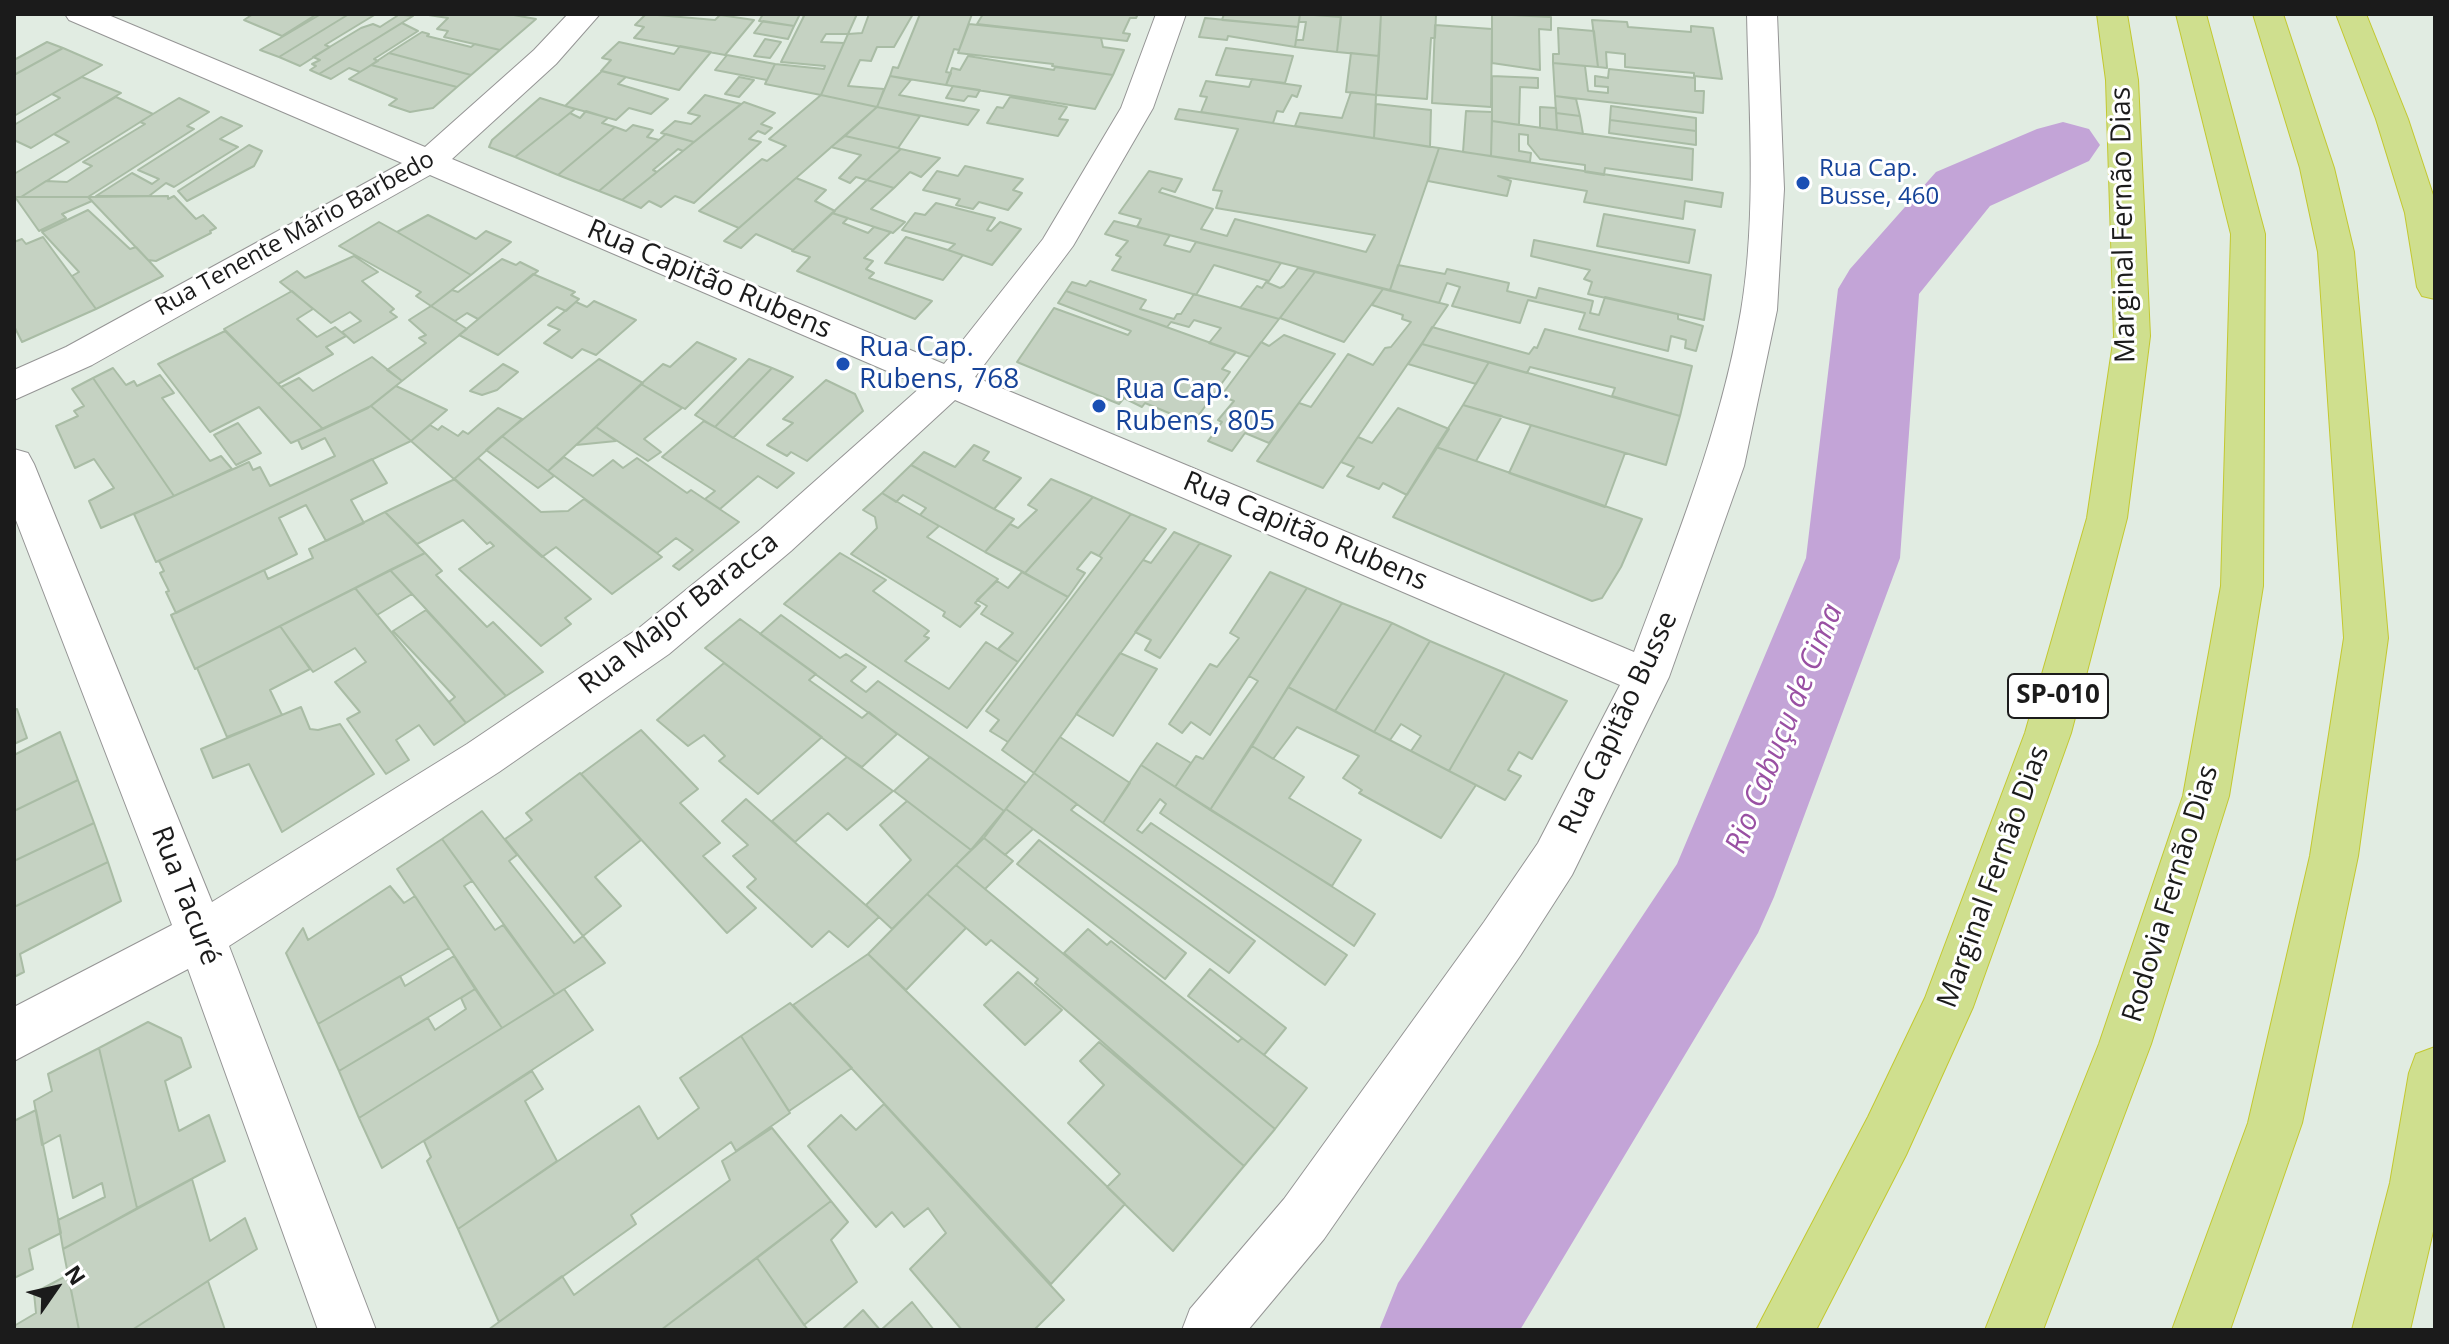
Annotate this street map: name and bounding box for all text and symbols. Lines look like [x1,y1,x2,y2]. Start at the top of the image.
street label: Marginal Fernão Dias [2105,87,2143,363]
street label: Rua Tenente Mário Barbedo [151,145,439,323]
place label: Rua Cap. Busse, 460 [1819,155,1939,211]
marker: Rua Cap. Busse, 460 [1794,174,1812,192]
street label: Rua Capitão Rubens [582,213,836,347]
place label: Rua Cap. Rubens, 768 [859,331,1019,397]
marker: Rua Cap. Rubens, 768 [834,355,852,373]
place label: Rua Cap. Rubens, 805 [1115,373,1275,439]
marker: Rua Cap. Rubens, 805 [1090,397,1108,415]
street label: Rua Capitão Rubens [1178,465,1432,599]
street label: Rua Major Baracca [573,526,785,702]
water label: Rio Cabuçu de Cima [1719,599,1851,859]
street label: Rua Capitão Busse [1553,606,1685,840]
road number: SP-010 [2008,674,2108,718]
street label: Marginal Fernão Dias [1931,741,2057,1013]
street label: Rodovia Fernão Dias [2116,762,2226,1026]
street label: Rua Tacuré [143,822,227,970]
north arrow [16,1248,96,1328]
text: N [58,1259,93,1290]

